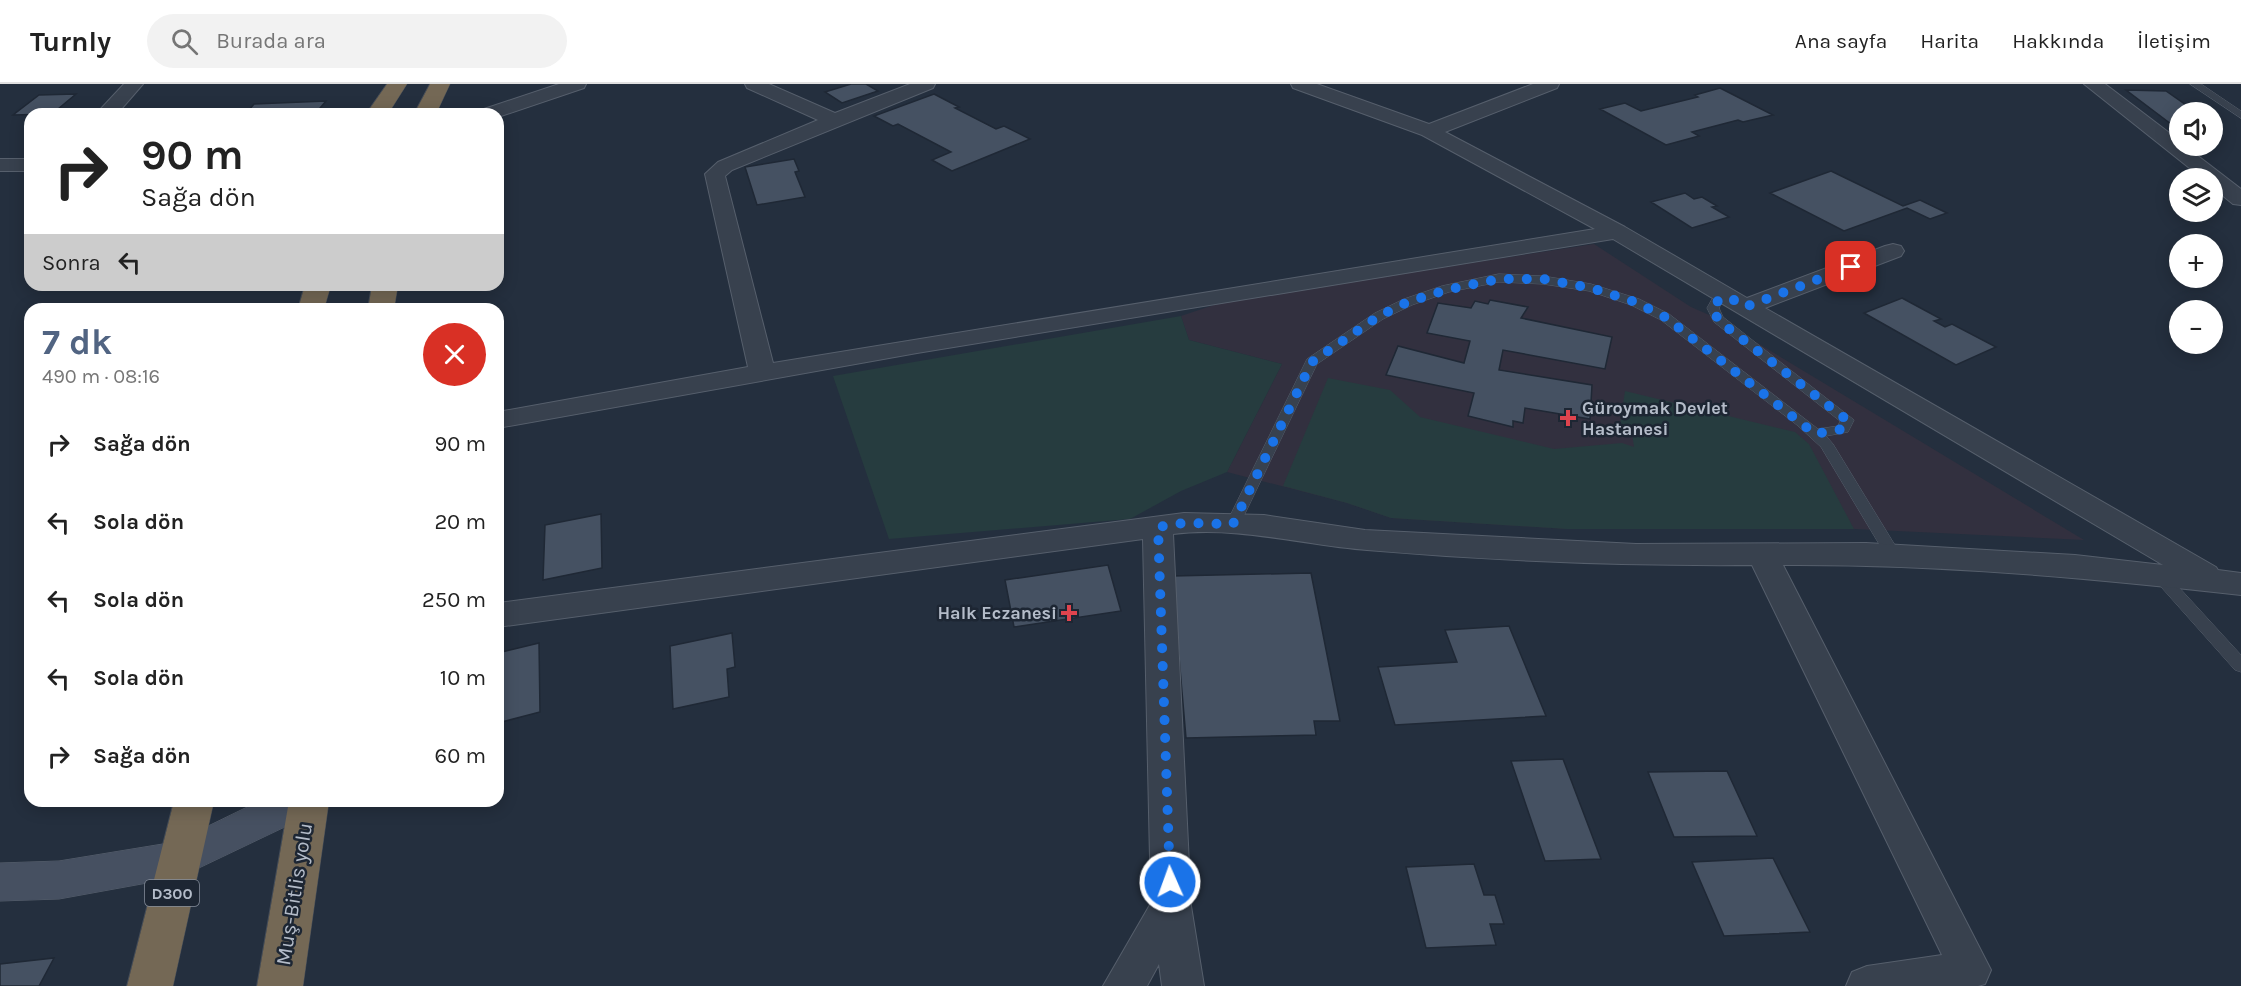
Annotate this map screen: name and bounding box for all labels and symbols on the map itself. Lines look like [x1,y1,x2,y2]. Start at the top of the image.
pin [1825,241,1876,292]
place label: Güroymak Devlet Hastanesi [1582,397,1728,440]
marker: Güroymak Devlet Hastanesi [1559,409,1577,427]
place label: Halk Eczanesi [937,602,1057,624]
marker: Halk Eczanesi [1062,606,1076,620]
street label: Muş-Bitlis yolu [271,821,317,967]
position arrow [1138,850,1202,914]
road number: D300 [145,880,199,906]

